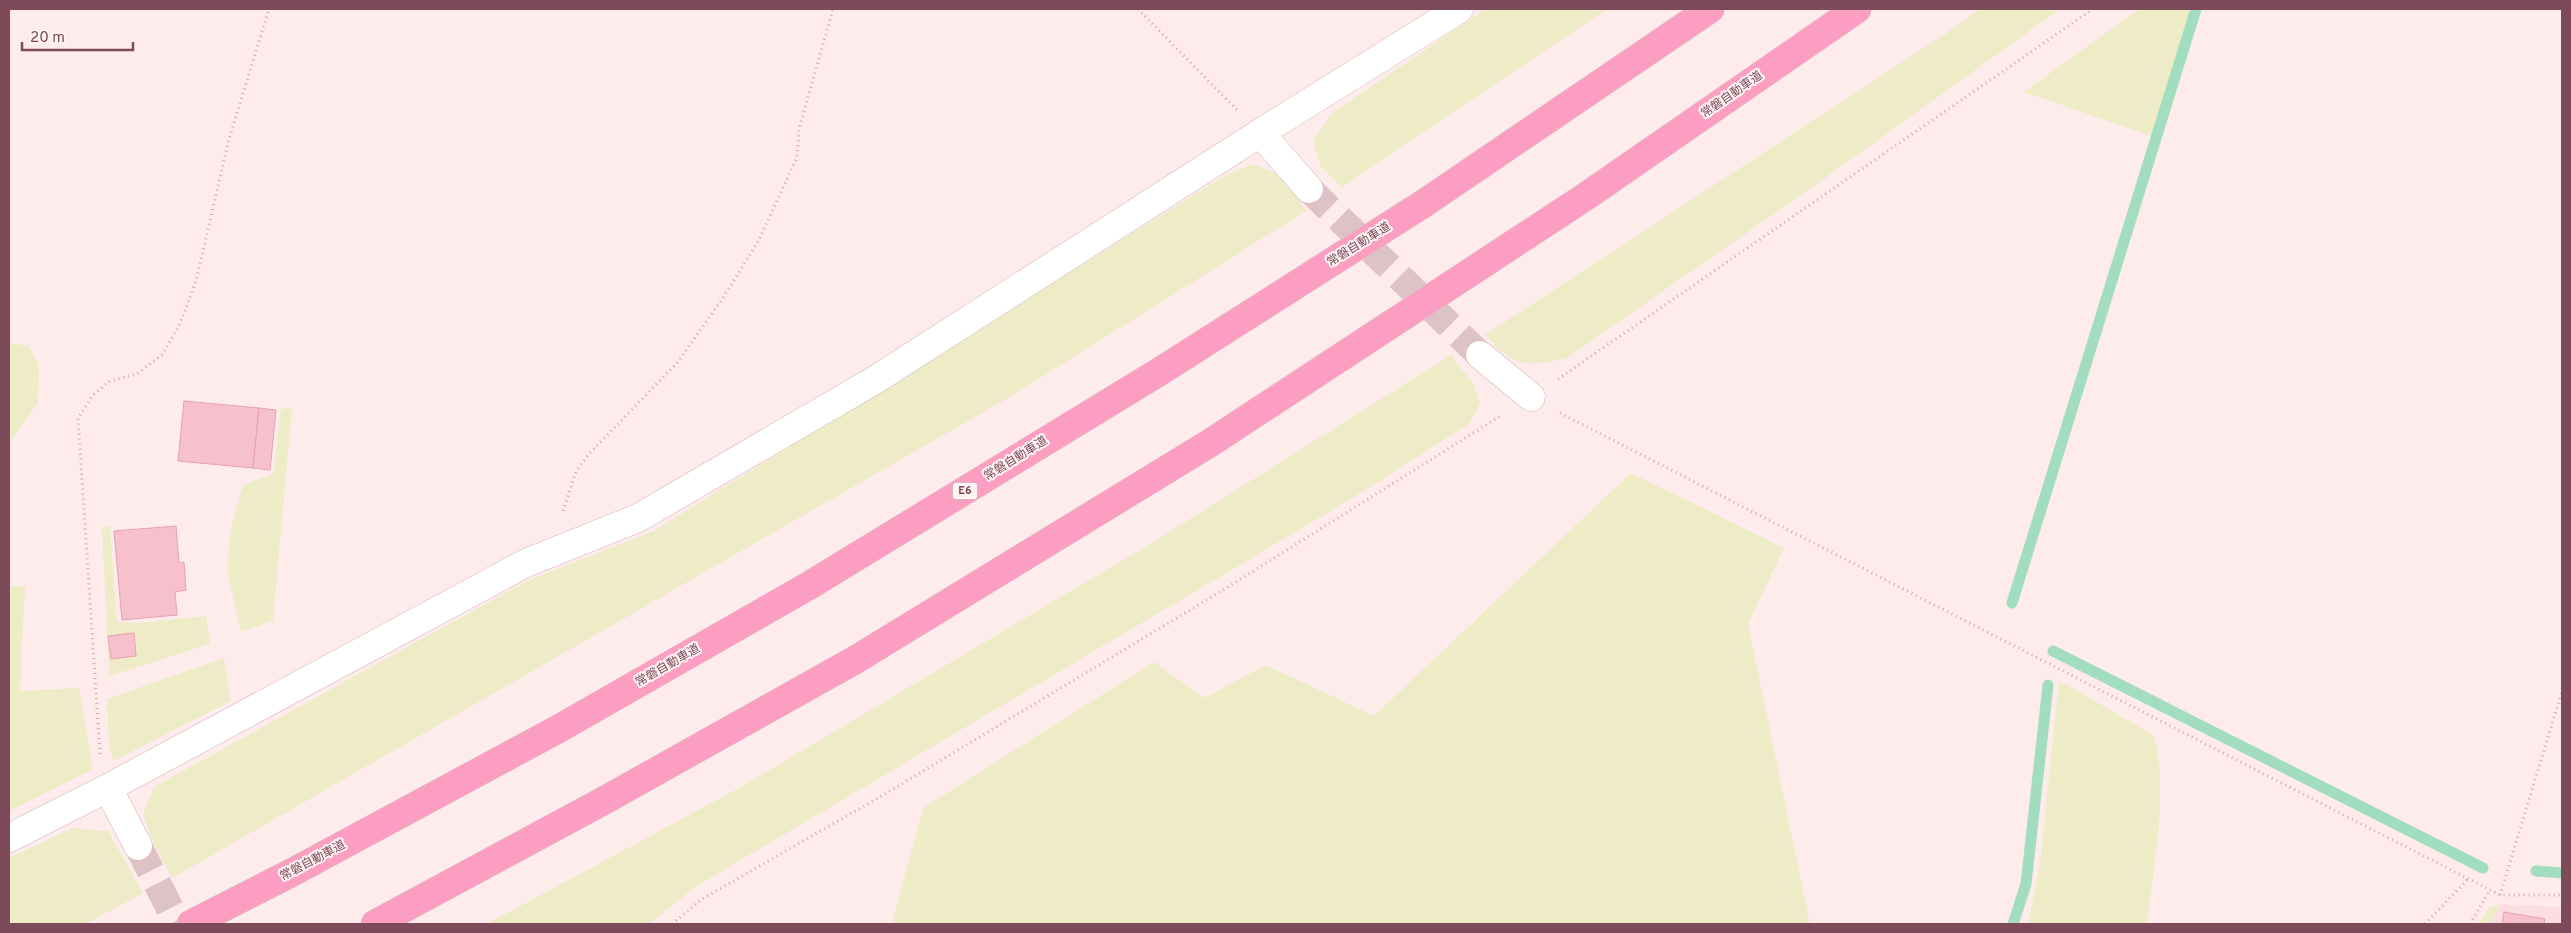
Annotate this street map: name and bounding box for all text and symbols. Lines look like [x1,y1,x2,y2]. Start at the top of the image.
scale bar [22,20,134,52]
text: 20 m [30,29,65,48]
street label: 常磐自動車道 [1698,68,1766,122]
street label: 常磐自動車道 [1324,219,1394,271]
street label: 常磐自動車道 [981,433,1051,485]
road number: E6 [952,482,978,500]
street label: 常磐自動車道 [633,641,703,691]
street label: 常磐自動車道 [277,837,349,885]

